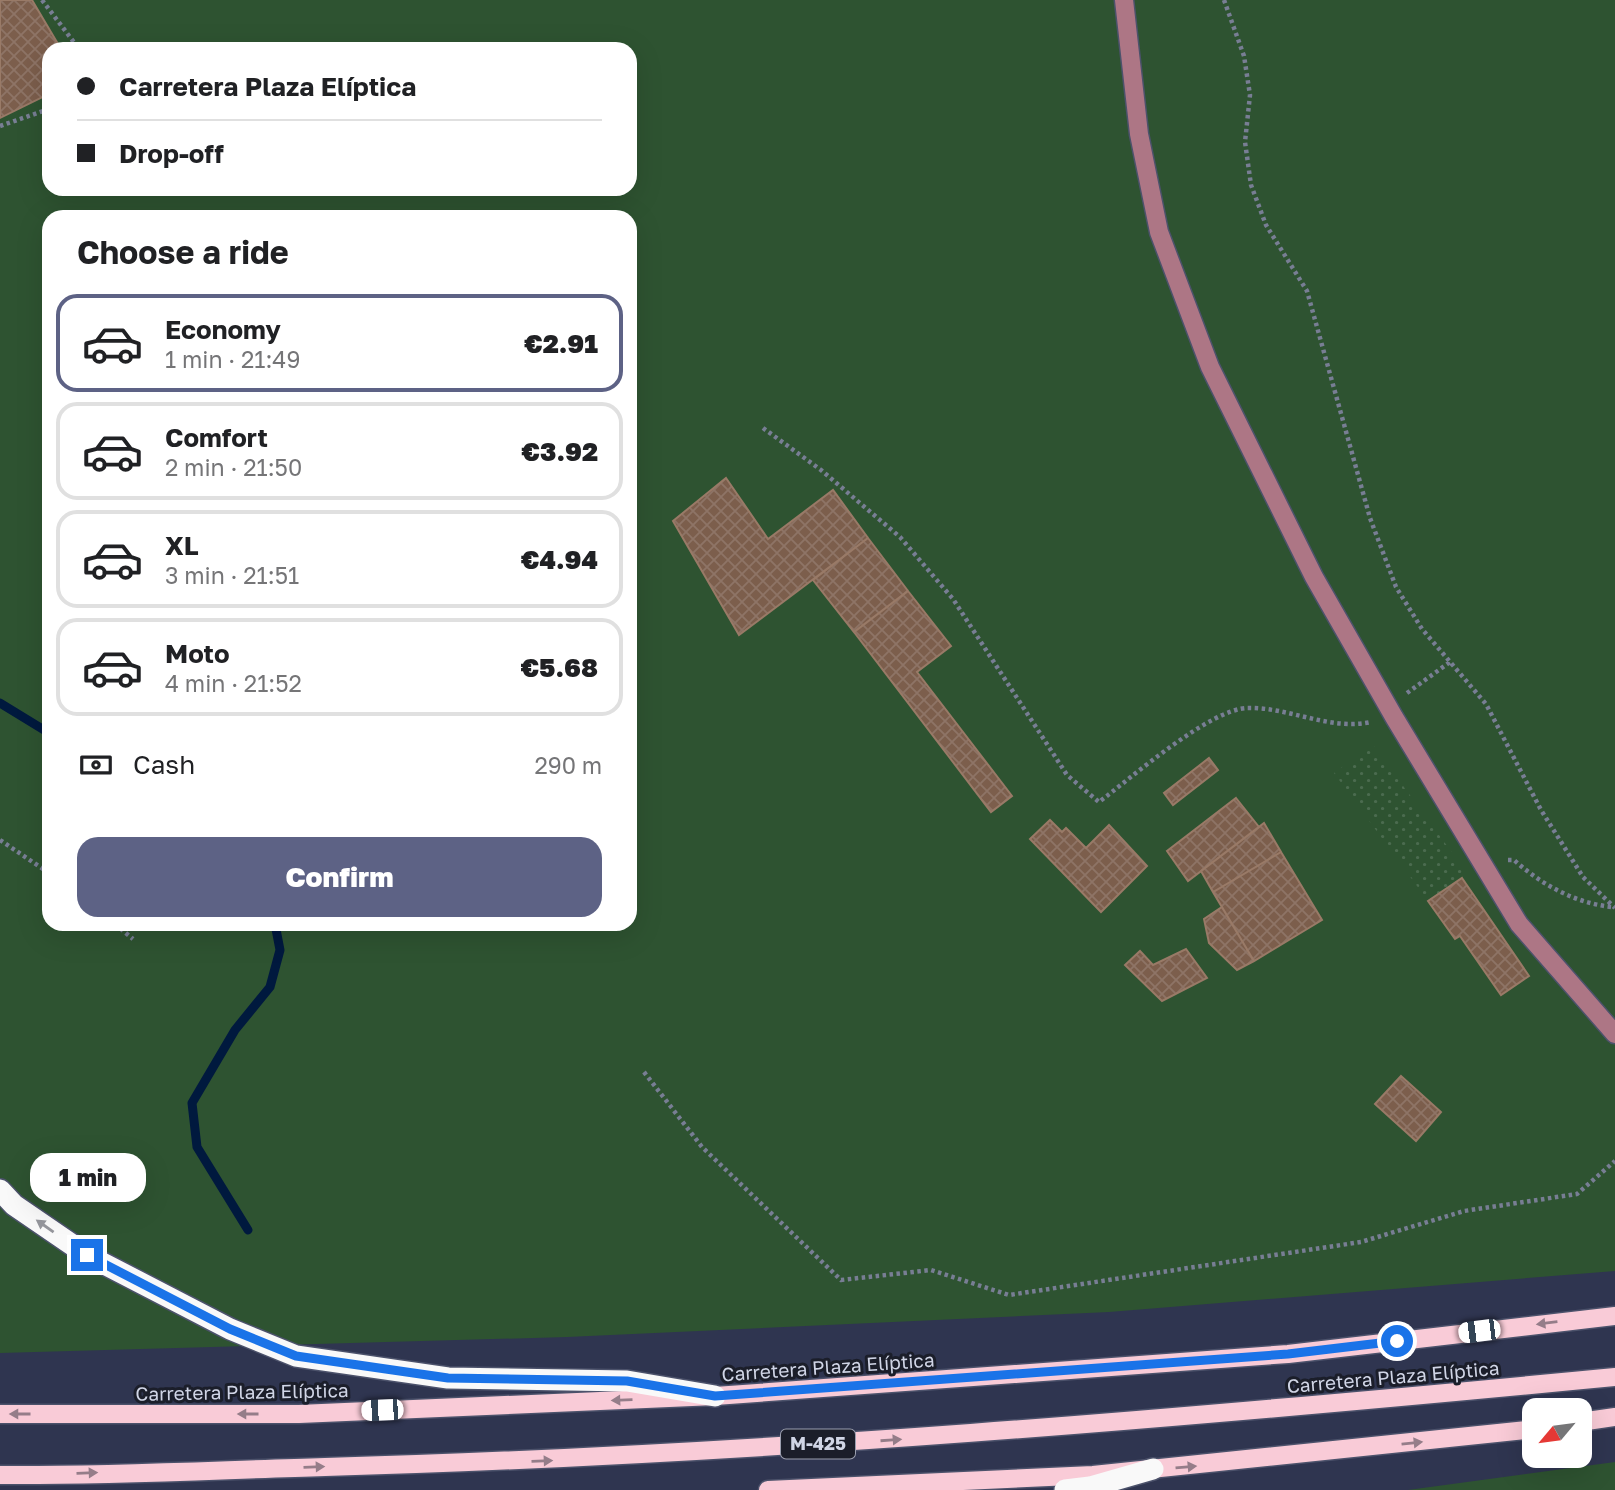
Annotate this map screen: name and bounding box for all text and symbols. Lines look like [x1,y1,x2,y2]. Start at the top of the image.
text: Carretera Plaza Elíptica [119,71,416,102]
text: Drop-off [119,138,224,169]
text: Choose a ride [77,233,289,271]
icon: car [81,312,144,375]
text: Economy [165,314,281,345]
text: €2.91 [524,328,598,359]
text: 1 min · 21:49 [165,345,300,373]
icon: car [81,420,144,483]
text: Comfort [165,422,268,453]
text: €3.92 [521,436,598,467]
text: 2 min · 21:50 [165,453,302,481]
icon: car [81,528,144,591]
text: XL [165,530,199,561]
text: €4.94 [521,544,598,575]
text: 3 min · 21:51 [165,561,299,589]
icon: car [81,636,144,699]
text: Moto [165,638,230,669]
text: €5.68 [520,652,598,683]
text: 4 min · 21:52 [165,669,302,697]
icon: cash [77,746,115,784]
text: Cash [133,749,195,780]
text: 290 m [534,751,602,779]
button: Confirm [77,837,602,917]
callout: 1 min [29,1154,145,1202]
text: 1 min [59,1163,117,1191]
one-way arrow [36,1219,54,1233]
route end [71,1239,103,1271]
car [1457,1318,1502,1344]
one-way arrow [1536,1318,1558,1329]
route start [1381,1325,1413,1357]
street label: Carretera Plaza Elíptica [721,1348,935,1385]
street label: Carretera Plaza Elíptica [1286,1356,1500,1397]
street label: Carretera Plaza Elíptica [135,1378,349,1405]
one-way arrow [611,1395,633,1406]
north arrow [1522,1398,1592,1468]
map controls [1522,1398,1592,1468]
car [361,1399,404,1421]
one-way arrow [9,1408,31,1420]
one-way arrow [237,1408,259,1420]
road number: M-425 [781,1429,855,1458]
one-way arrow [880,1434,902,1445]
one-way arrow [1401,1437,1423,1448]
one-way arrow [531,1455,553,1467]
one-way arrow [304,1461,326,1473]
one-way arrow [1175,1461,1197,1472]
one-way arrow [76,1467,98,1479]

